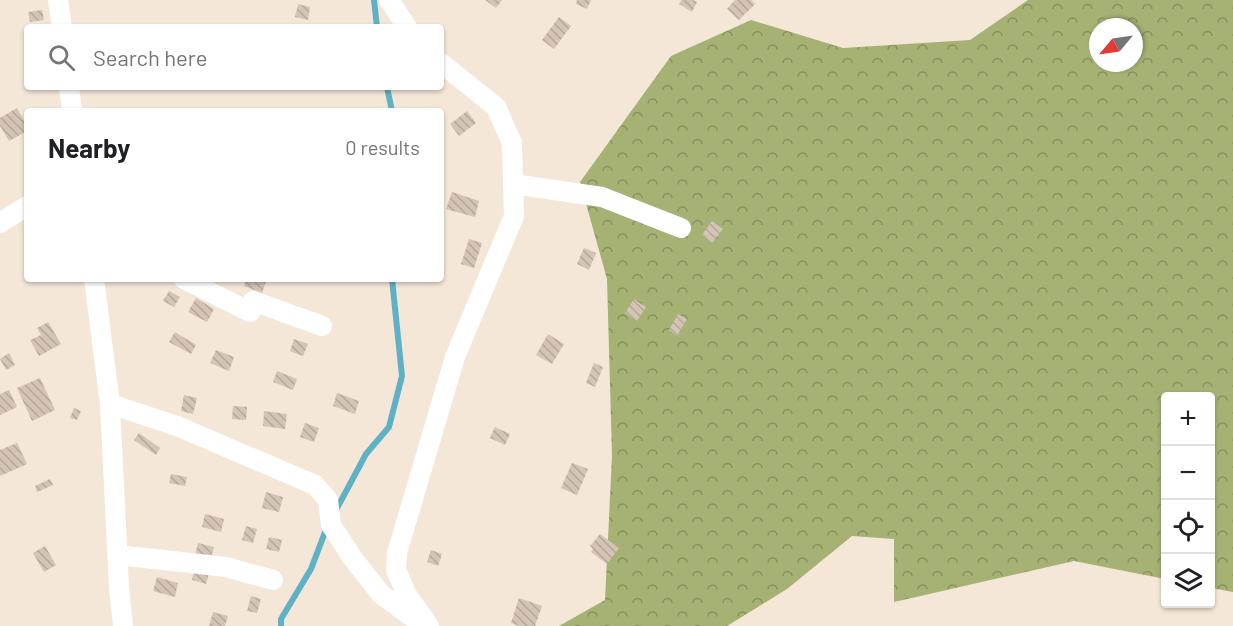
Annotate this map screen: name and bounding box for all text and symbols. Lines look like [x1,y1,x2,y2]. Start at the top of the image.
north arrow [1089,18,1143,72]
search box [24,24,444,90]
icon: search [45,41,78,74]
text: Search here [93,44,207,70]
text: Nearby [48,132,130,163]
text: 0 results [345,135,420,159]
map controls [1161,392,1215,608]
button: + [1161,392,1215,446]
button: − [1161,446,1215,500]
button: locate [1161,500,1215,554]
button: layers [1161,554,1215,608]

